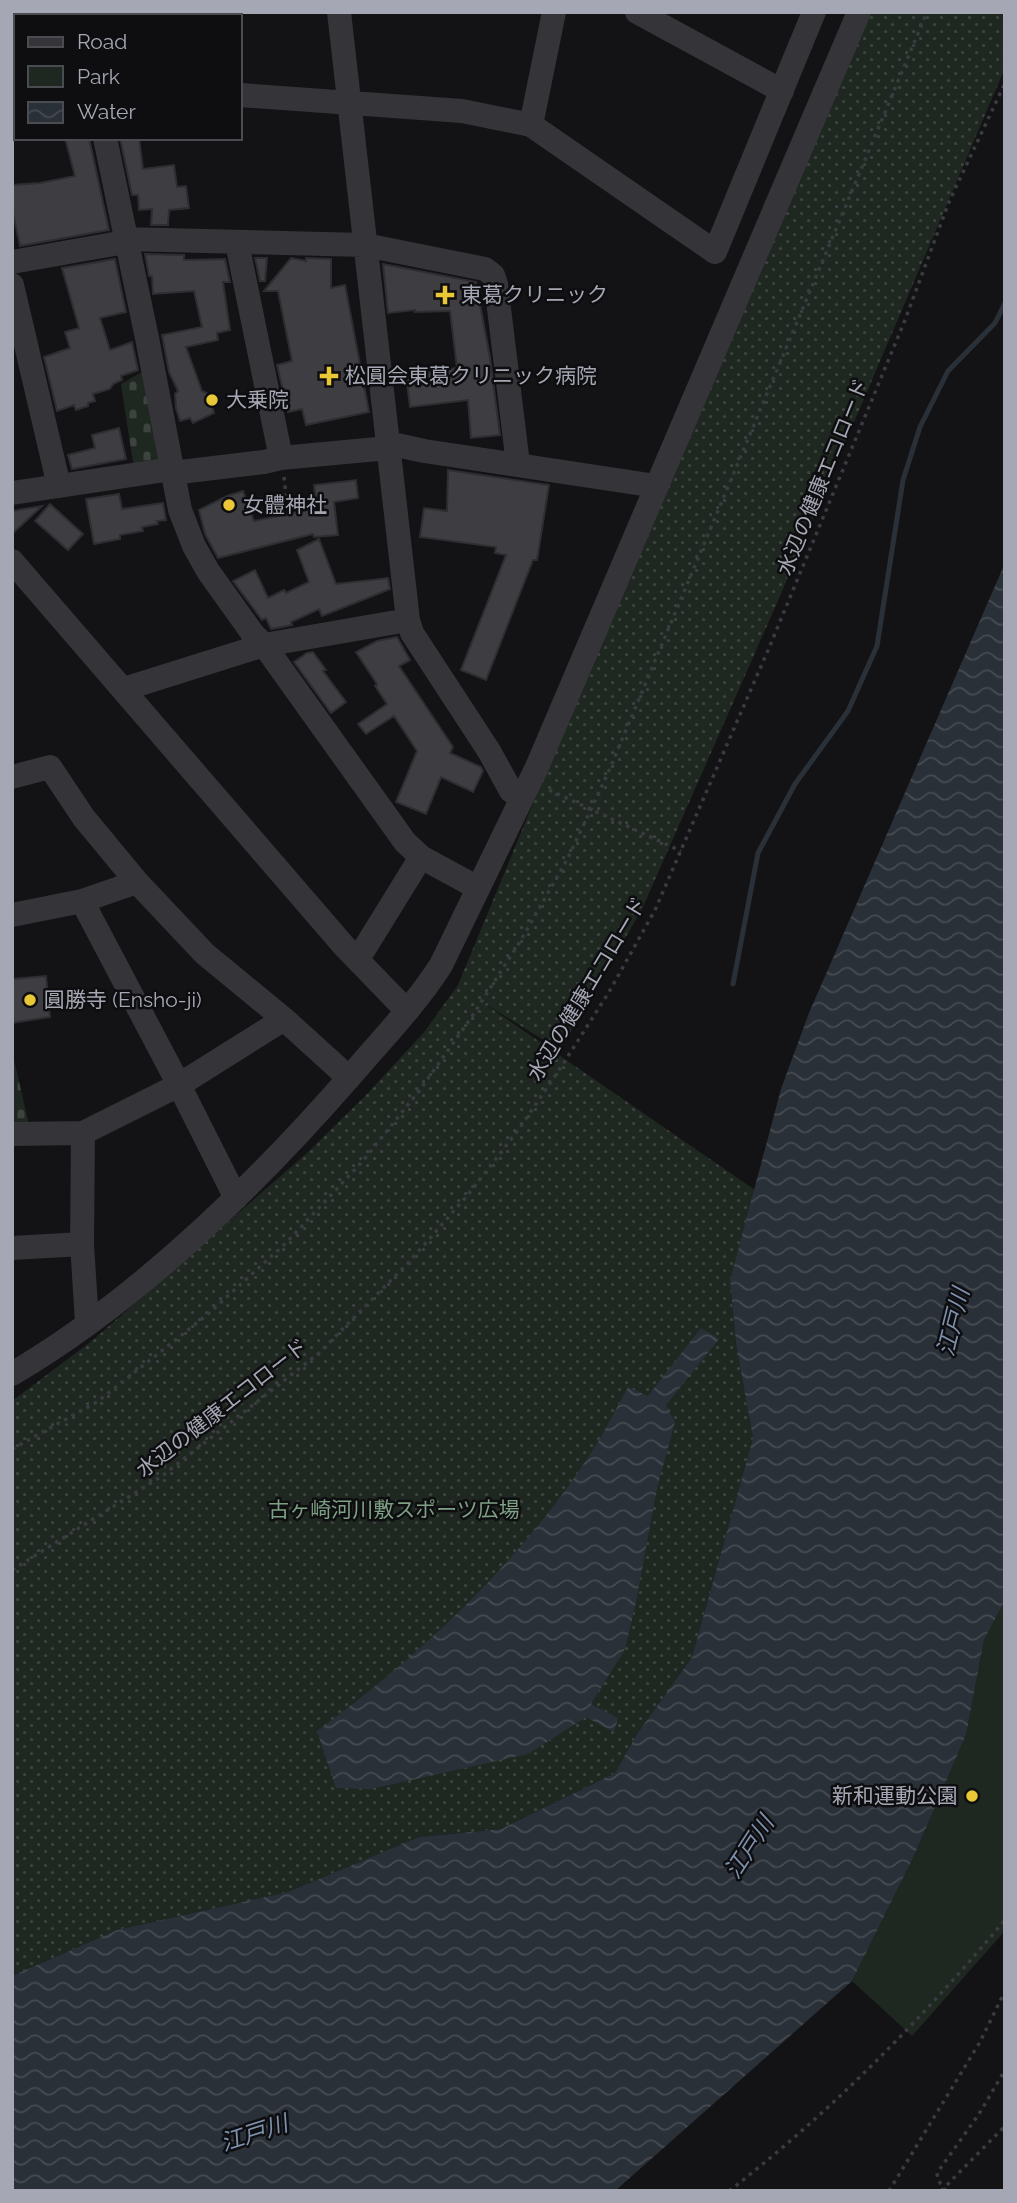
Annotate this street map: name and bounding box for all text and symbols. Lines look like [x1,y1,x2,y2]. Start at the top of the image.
legend [14,14,242,140]
text: Road [77,29,127,54]
text: Park [77,64,120,89]
text: Water [77,99,136,124]
place label: 東葛クリニック [461,282,608,307]
marker: 東葛クリニック [435,285,455,305]
place label: 松圓会東葛クリニック病院 [345,363,597,388]
marker: 松圓会東葛クリニック病院 [319,366,339,386]
street label: 水辺の健康エコロード [772,375,873,579]
place label: 大乗院 [226,387,289,412]
marker: 大乗院 [204,392,220,408]
place label: 女體神社 [243,492,327,517]
marker: 女體神社 [221,497,237,513]
street label: 水辺の健康エコロード [522,892,651,1085]
place label: 圓勝寺 (Ensho-ji) [44,987,202,1012]
marker: 圓勝寺 (Ensho-ji) [22,992,38,1008]
water label: 江戸川 [931,1282,975,1359]
street label: 水辺の健康エコロード [131,1333,312,1482]
park label: 古ヶ崎河川敷スポーツ広場 [268,1497,520,1522]
place label: 新和運動公園 [832,1783,958,1808]
marker: 新和運動公園 [964,1788,980,1804]
water label: 江戸川 [718,1808,780,1883]
water label: 江戸川 [217,2108,294,2156]

